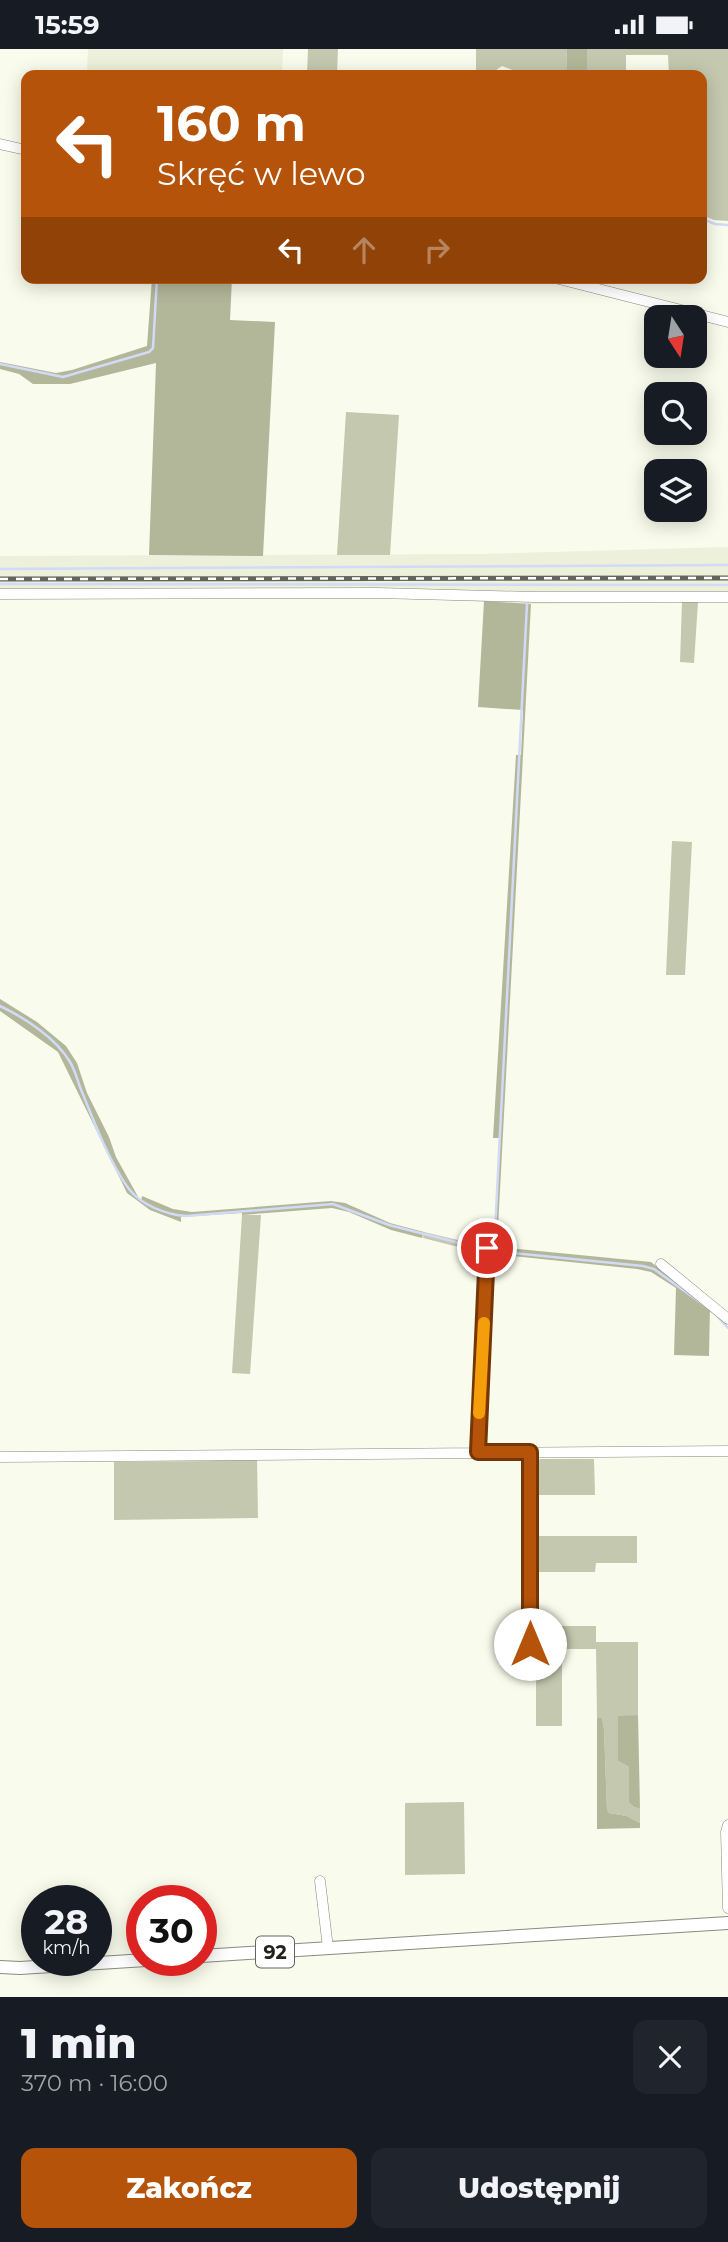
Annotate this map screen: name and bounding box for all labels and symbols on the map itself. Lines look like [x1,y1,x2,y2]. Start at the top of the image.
north arrow [644,305,707,367]
pin [457,1218,517,1278]
position arrow [493,1607,567,1681]
speed limit sign: 30 [126,1885,217,1976]
road number: 92 [256,1936,294,1967]

